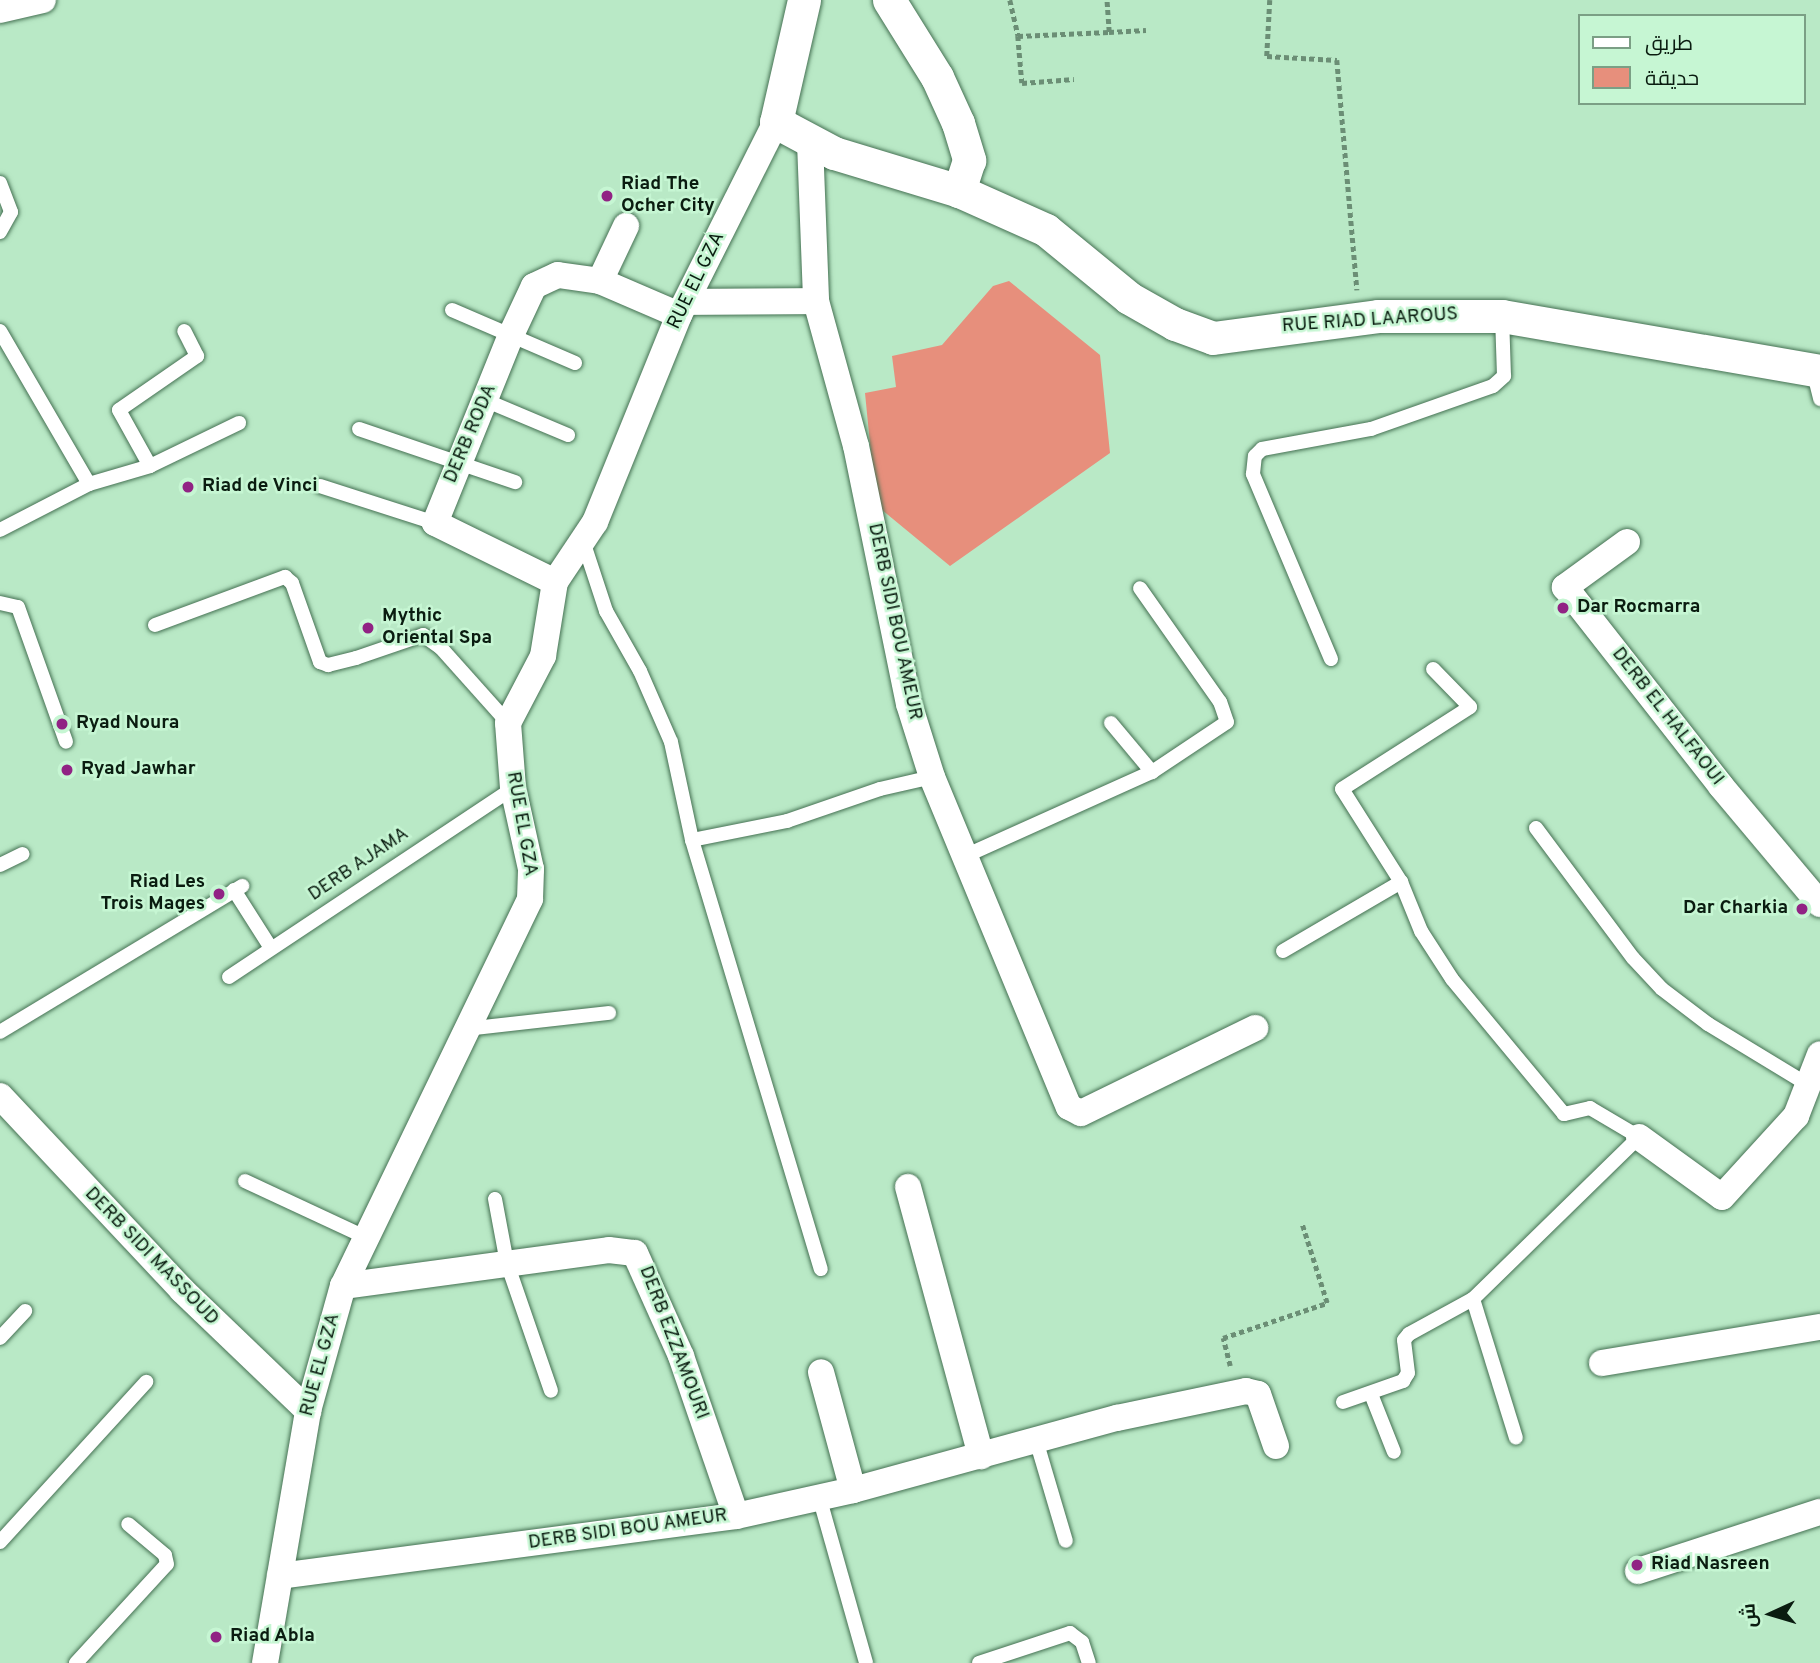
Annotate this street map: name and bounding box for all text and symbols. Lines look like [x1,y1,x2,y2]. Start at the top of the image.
legend [1578,14,1806,105]
text: طريق [1645,31,1693,58]
text: حديقة [1645,66,1699,93]
place label: Riad The Ocher City [621,174,715,218]
marker: Riad The Ocher City [599,188,615,204]
street label: RUE EL GZA [664,228,730,334]
street label: RUE RIAD LAAROUS [1281,303,1459,339]
street label: DERB RODA [440,381,502,487]
place label: Riad de Vinci [202,476,319,498]
marker: Riad de Vinci [180,479,196,495]
street label: DERB SIDI BOU AMEUR [862,521,926,723]
place label: Dar Rocmarra [1577,597,1700,619]
marker: Dar Rocmarra [1555,600,1571,616]
place label: Mythic Oriental Spa [382,606,492,650]
marker: Mythic Oriental Spa [360,620,376,636]
street label: DERB EL HALFAOUI [1606,643,1728,791]
place label: Ryad Noura [76,713,179,735]
marker: Ryad Noura [54,716,70,732]
place label: Ryad Jawhar [81,759,196,781]
marker: Ryad Jawhar [59,762,75,778]
street label: RUE EL GZA [501,770,541,878]
street label: DERB AJAMA [304,823,414,907]
place label: Riad Les Trois Mages [100,872,205,916]
marker: Riad Les Trois Mages [211,886,227,902]
place label: Dar Charkia [1683,898,1788,920]
marker: Dar Charkia [1794,901,1810,917]
street label: DERB SIDI MASSOUD [79,1183,223,1331]
street label: DERB EZZAMOURI [633,1263,713,1423]
street label: RUE EL GZA [296,1311,346,1419]
street label: DERB SIDI BOU AMEUR [527,1505,729,1555]
place label: Riad Nasreen [1651,1554,1770,1576]
marker: Riad Nasreen [1629,1557,1645,1573]
north arrow [1736,1579,1806,1649]
text: ش [1737,1602,1763,1628]
place label: Riad Abla [230,1626,316,1648]
marker: Riad Abla [208,1629,224,1645]

